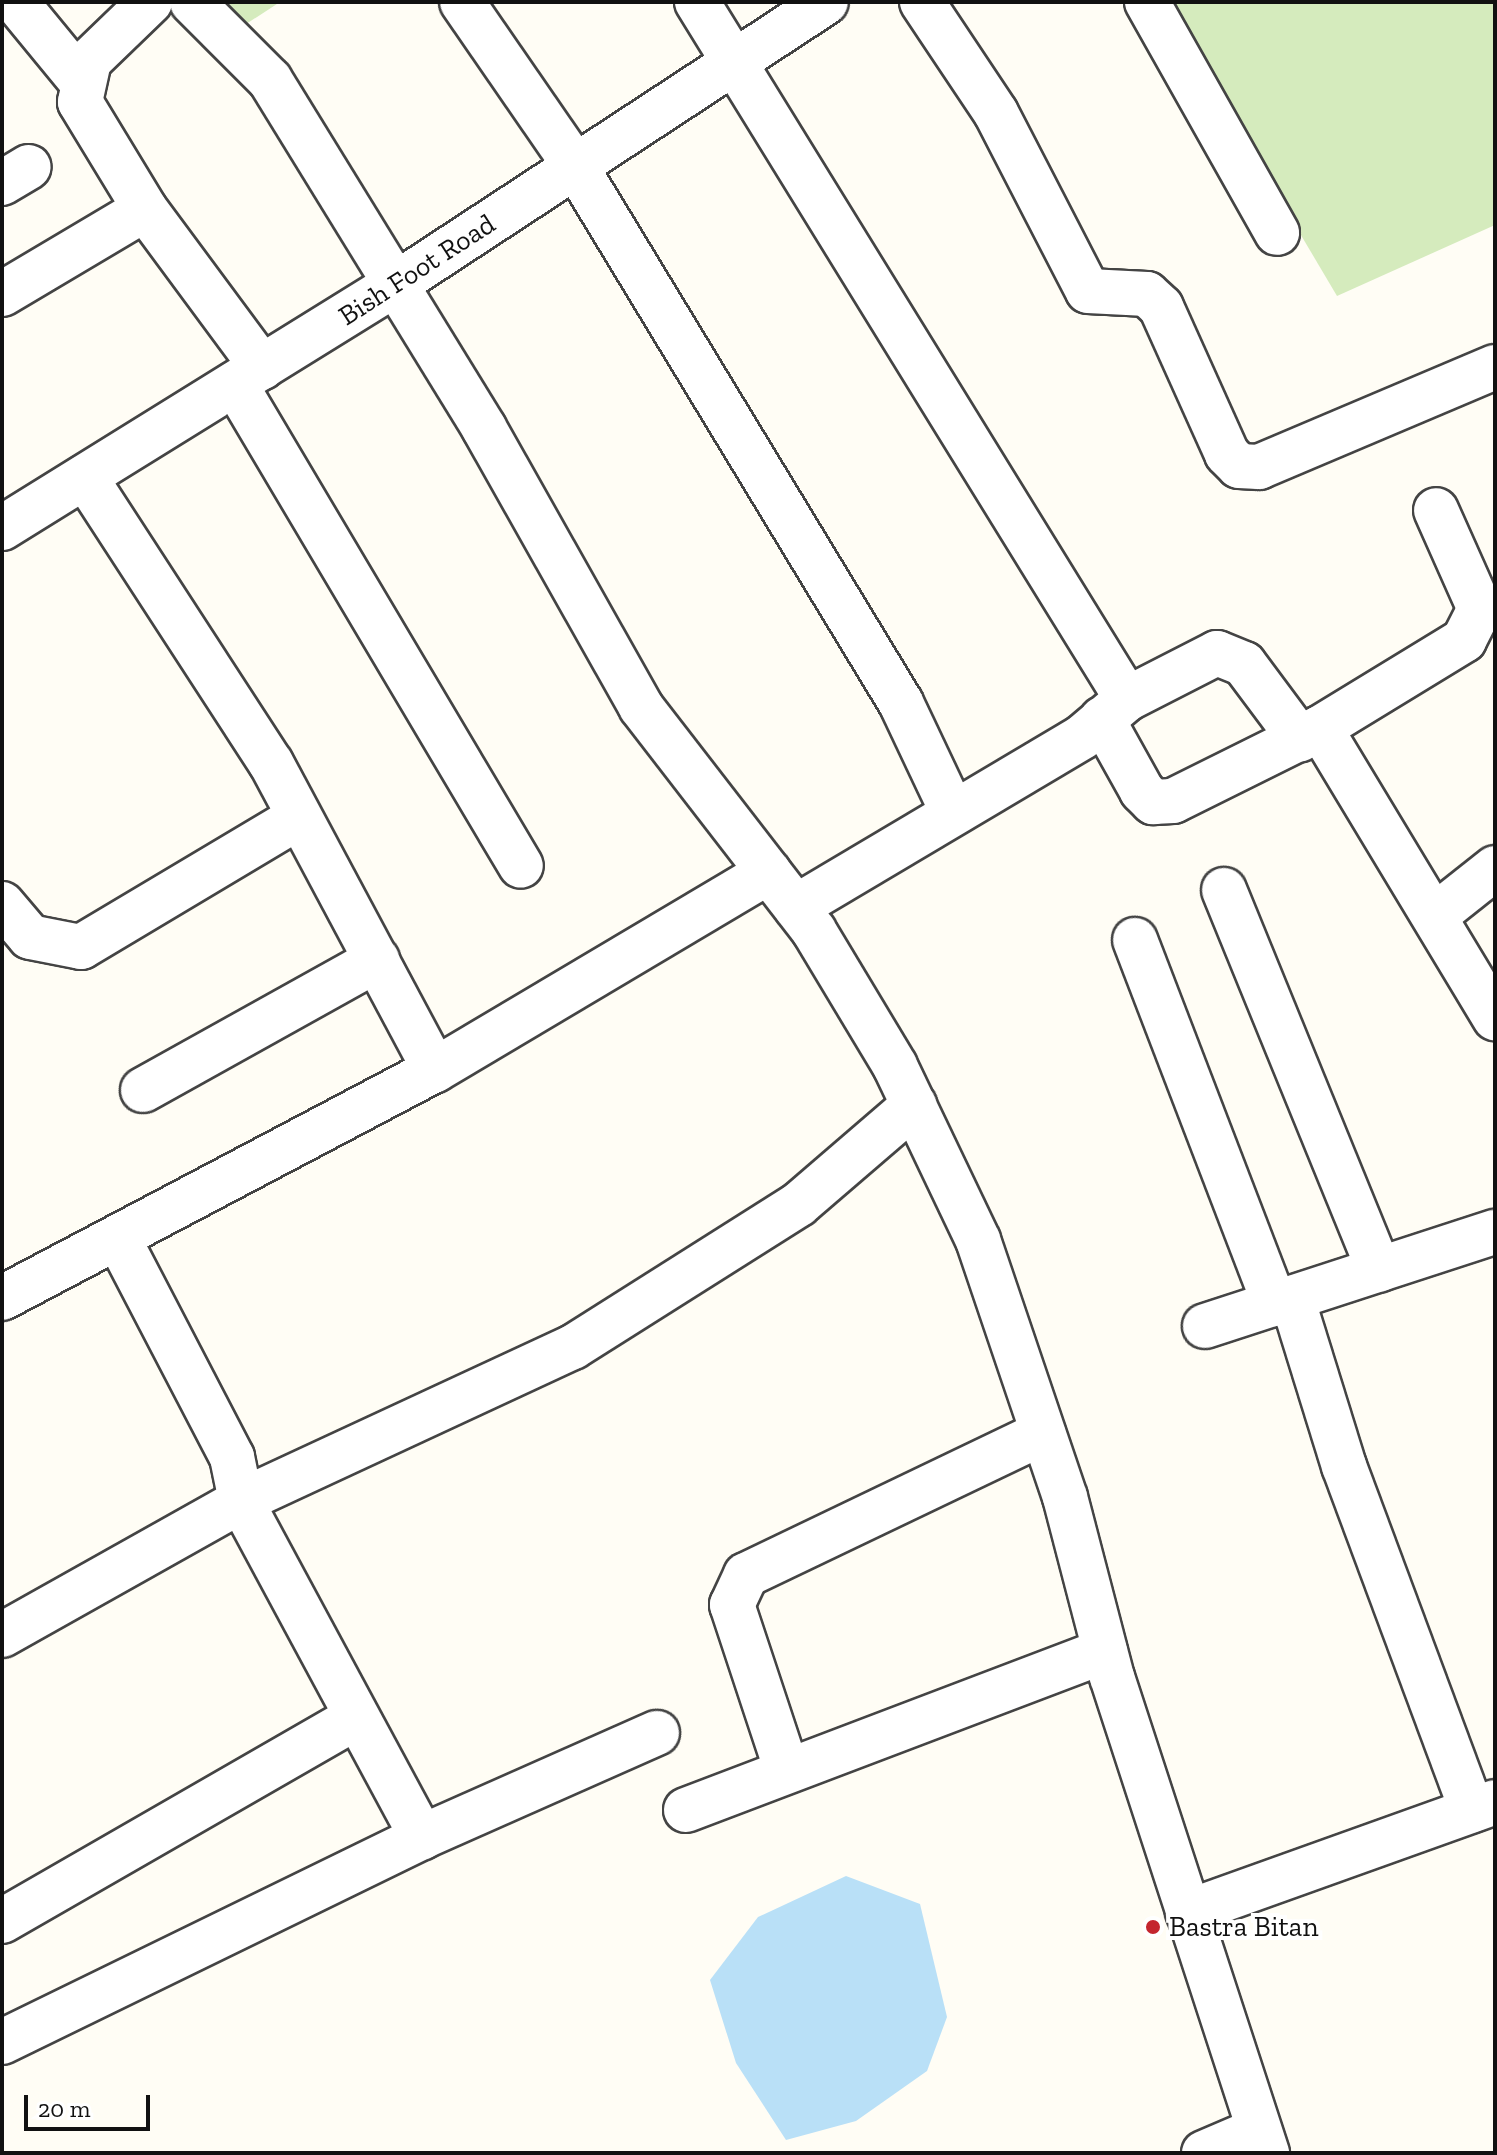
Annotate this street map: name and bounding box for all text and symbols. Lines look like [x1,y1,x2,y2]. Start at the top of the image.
street label: Bish Foot Road [332,207,502,333]
place label: Bastra Bitan [1169,1910,1318,1944]
marker: Bastra Bitan [1144,1918,1162,1936]
scale bar [28,2079,154,2129]
text: 20 m [38,2094,90,2123]

